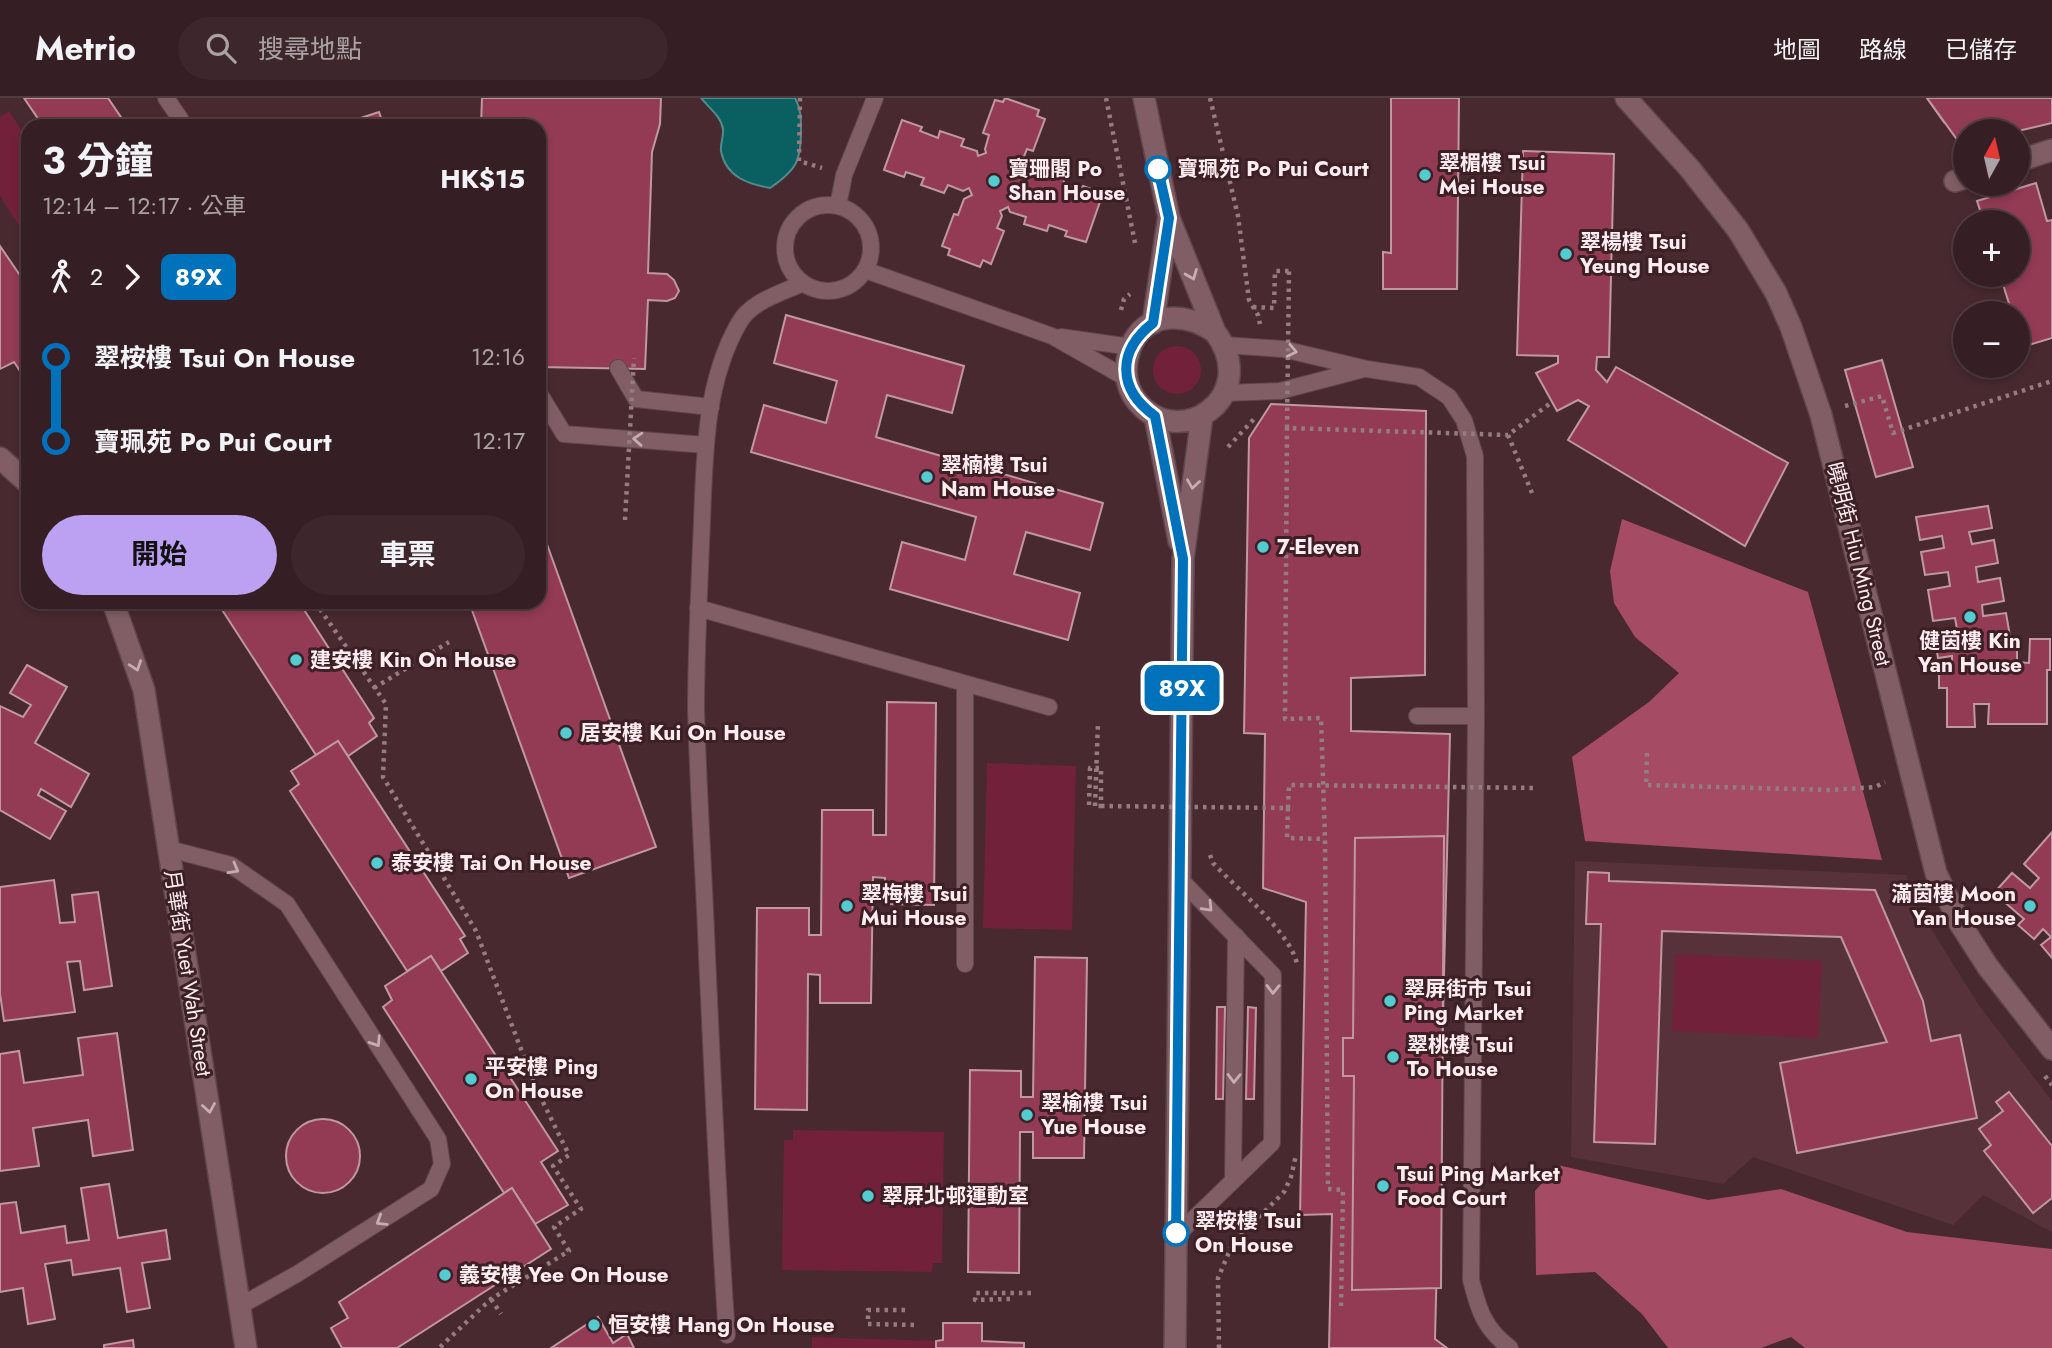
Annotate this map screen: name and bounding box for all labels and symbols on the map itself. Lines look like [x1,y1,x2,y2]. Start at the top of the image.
north arrow [1953,119,2030,196]
place label: 翠楣樓 Tsui Mei House [1439,148,1545,202]
place label: 寶珊閣 Po Shan House [1008,154,1125,208]
place label: 寶珮苑 Po Pui Court [1177,154,1369,184]
marker: 寶珮苑 Po Pui Court [1145,156,1171,182]
marker: 翠楣樓 Tsui Mei House [1417,167,1433,183]
marker: 寶珊閣 Po Shan House [986,173,1002,189]
place label: 翠楊樓 Tsui Yeung House [1579,227,1710,281]
marker: 翠楊樓 Tsui Yeung House [1558,246,1574,262]
one-way arrow [1183,269,1197,281]
one-way arrow [1286,343,1298,358]
one-way arrow [632,432,643,447]
place label: 翠楠樓 Tsui Nam House [941,450,1055,504]
street label: 曉明街 Hiu Ming Street [1819,459,1899,669]
marker: 翠楠樓 Tsui Nam House [919,469,935,485]
one-way arrow [1186,478,1201,489]
place label: 7-Eleven [1277,532,1359,562]
marker: 7-Eleven [1255,539,1271,555]
marker: 健茵樓 Kin Yan House [1962,609,1978,625]
place label: 健茵樓 Kin Yan House [1917,626,2022,680]
place label: 建安樓 Kin On House [310,645,516,675]
marker: 建安樓 Kin On House [288,652,304,668]
one-way arrow [128,660,142,672]
line badge: 89X [1142,665,1222,711]
place label: 居安樓 Kui On House [580,718,786,748]
marker: 居安樓 Kui On House [558,725,574,741]
place label: 泰安樓 Tai On House [391,848,592,878]
marker: 泰安樓 Tai On House [369,855,385,871]
one-way arrow [227,861,239,874]
street label: 月華街 Yuet Wah Street [157,868,219,1078]
place label: 翠梅樓 Tsui Mui House [861,879,967,933]
place label: 滿茵樓 Moon Yan House [1891,879,2016,933]
marker: 翠梅樓 Tsui Mui House [839,898,855,914]
marker: 滿茵樓 Moon Yan House [2022,898,2038,914]
one-way arrow [1199,899,1212,912]
place label: 翠屏街市 Tsui Ping Market [1404,974,1531,1028]
one-way arrow [1265,984,1281,995]
marker: 翠屏街市 Tsui Ping Market [1382,993,1398,1009]
place label: 翠桃樓 Tsui To House [1407,1030,1513,1084]
one-way arrow [367,1034,380,1047]
marker: 翠桃樓 Tsui To House [1385,1049,1401,1065]
place label: 平安樓 Ping On House [485,1052,598,1106]
marker: 平安樓 Ping On House [463,1071,479,1087]
one-way arrow [1226,1073,1242,1084]
place label: 翠榆樓 Tsui Yue House [1040,1088,1147,1142]
one-way arrow [201,1102,216,1114]
marker: 翠榆樓 Tsui Yue House [1019,1107,1035,1123]
place label: Tsui Ping Market Food Court [1397,1159,1560,1213]
marker: Tsui Ping Market Food Court [1375,1178,1391,1194]
place label: 翠屏北邨運動室 [882,1181,1029,1211]
marker: 翠屏北邨運動室 [860,1188,876,1204]
place label: 翠桉樓 Tsui On House [1195,1206,1301,1260]
one-way arrow [376,1212,389,1225]
marker: 翠桉樓 Tsui On House [1163,1220,1189,1246]
place label: 義安樓 Yee On House [459,1260,669,1290]
marker: 義安樓 Yee On House [437,1267,453,1283]
place label: 恒安樓 Hang On House [608,1310,835,1340]
marker: 恒安樓 Hang On House [586,1317,602,1333]

